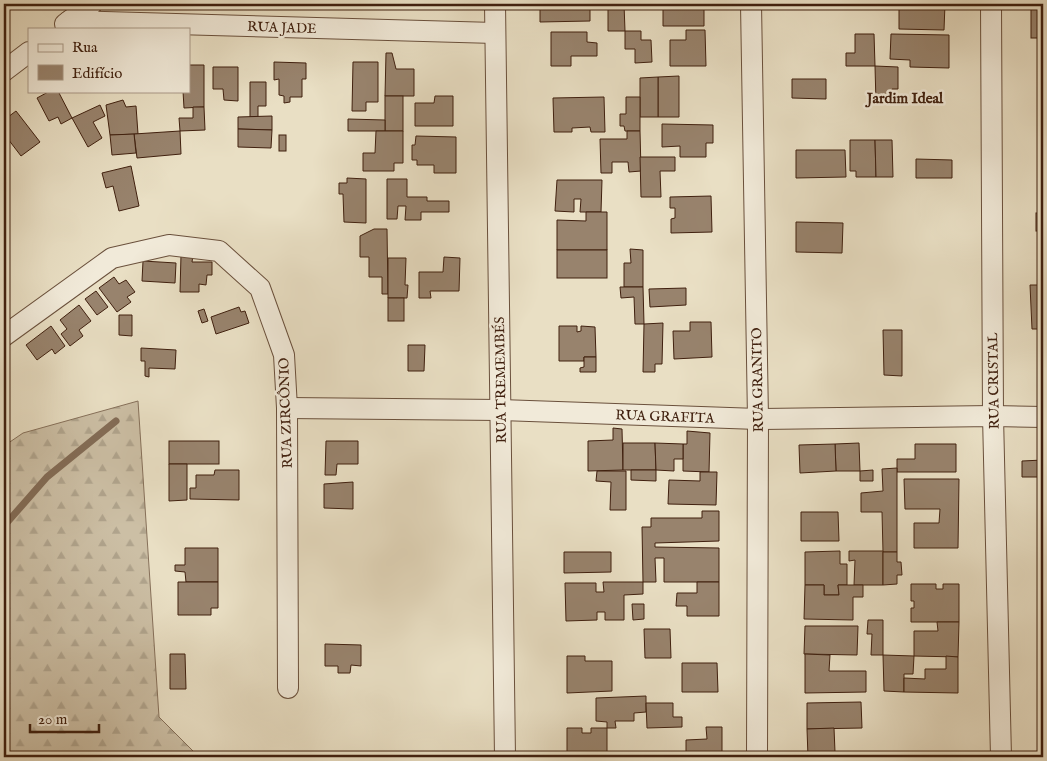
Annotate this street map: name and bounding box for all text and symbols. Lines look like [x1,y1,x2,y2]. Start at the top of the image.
street label: RUA JADE [247,18,317,38]
legend [28,28,190,92]
text: Rua [72,38,98,57]
text: Edifício [72,64,122,83]
district label: Jardim Ideal [865,89,944,108]
street label: RUA TREMEMBÉS [490,317,511,443]
street label: RUA GRANITO [748,327,768,433]
street label: RUA CRISTAL [984,332,1004,430]
street label: RUA ZIRCÔNIO [274,357,297,469]
street label: RUA GRAFITA [615,406,715,428]
scale bar [30,701,99,733]
text: 20 m [38,710,68,729]

